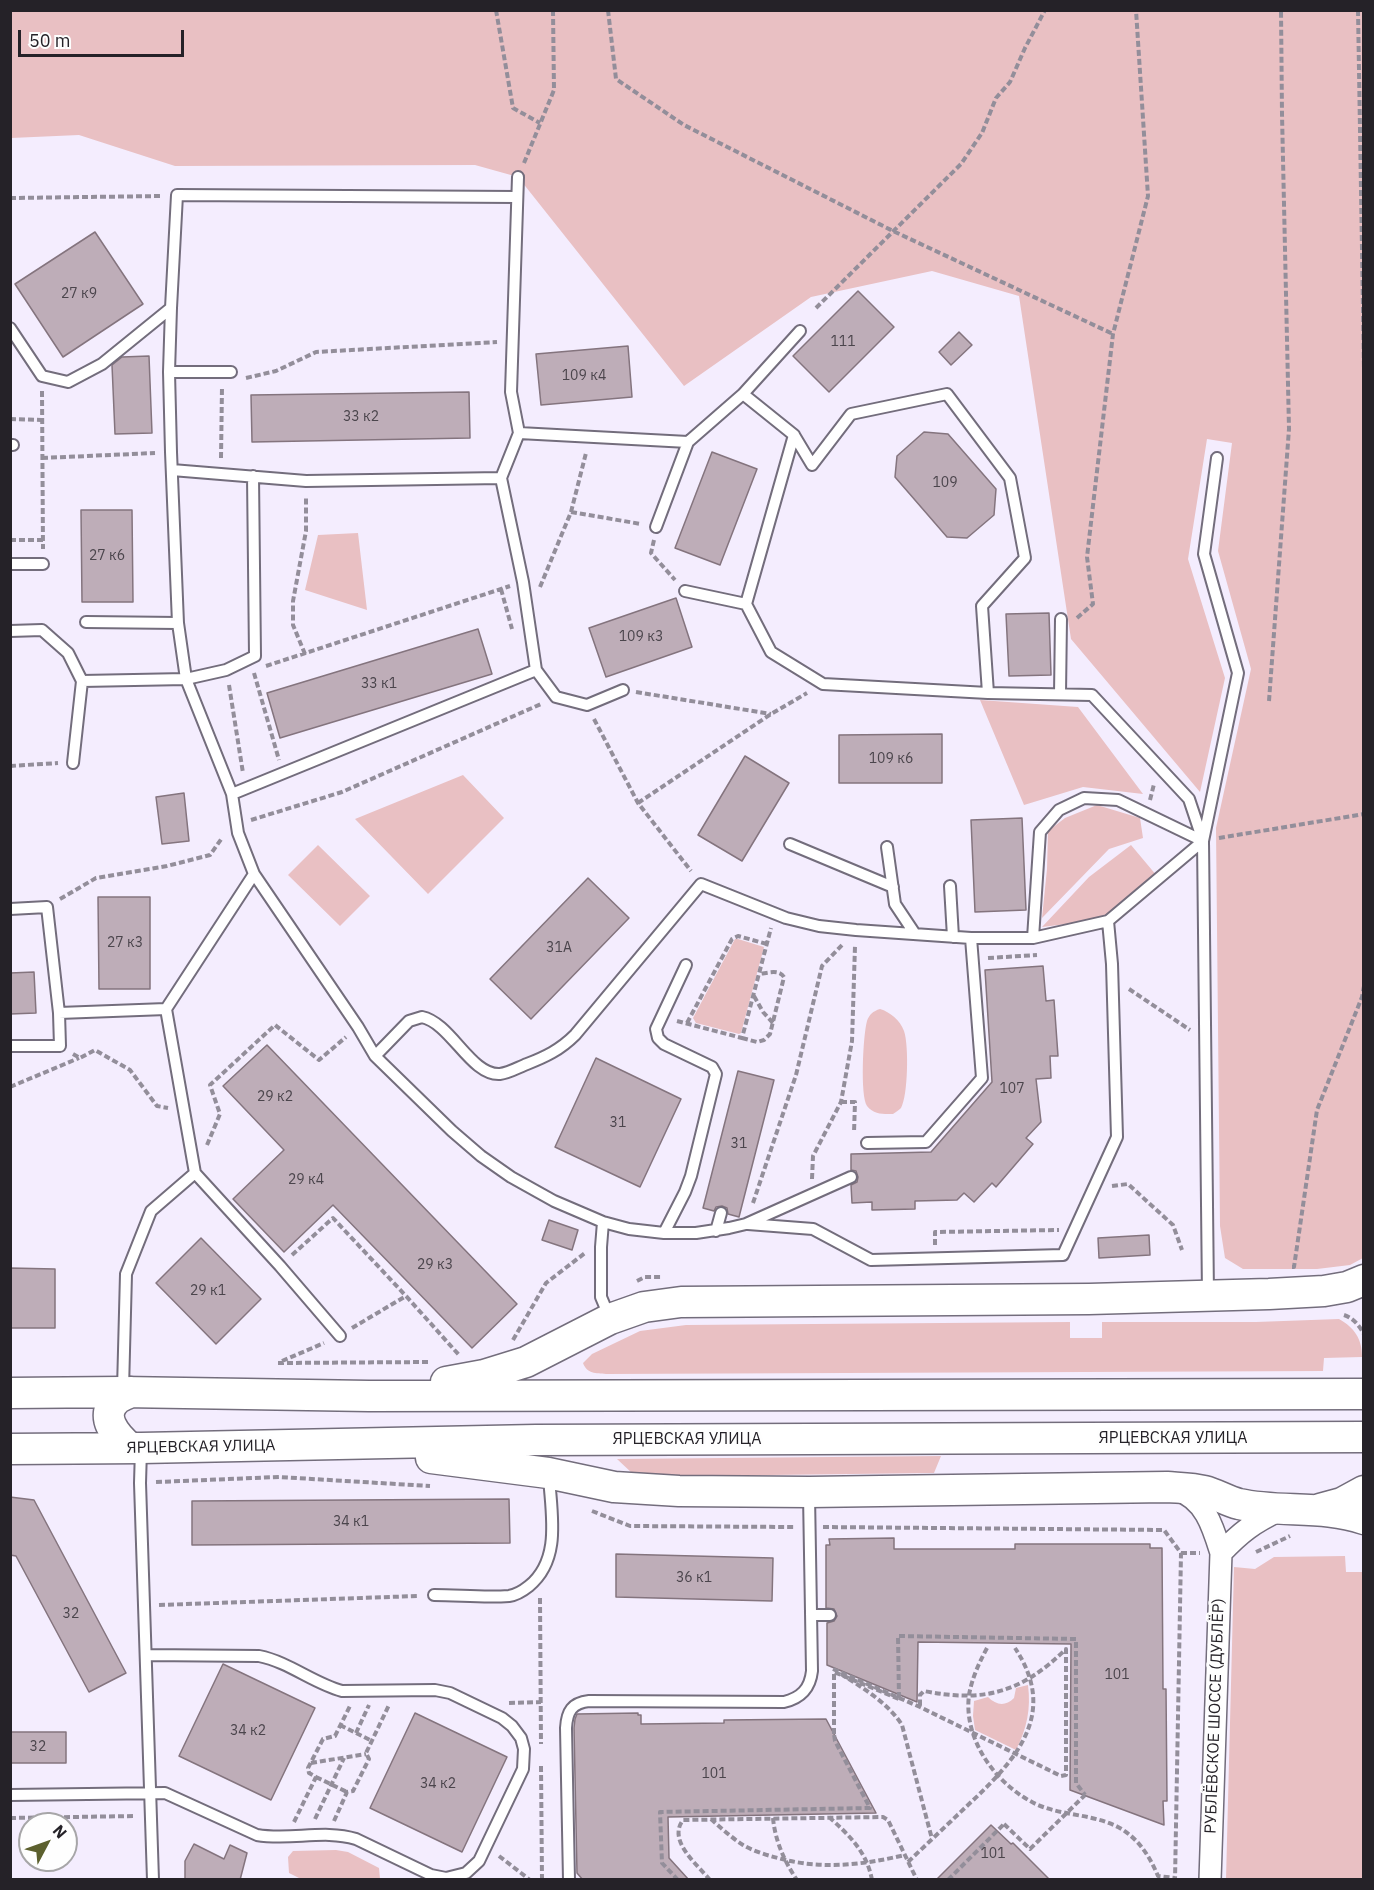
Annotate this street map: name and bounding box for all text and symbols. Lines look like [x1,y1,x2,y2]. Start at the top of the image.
scale bar [21,18,188,56]
text: 50 m [29,29,71,52]
house number: 27 к9 [61,286,97,302]
house number: 111 [830,334,856,350]
house number: 109 к4 [562,368,606,384]
house number: 33 к2 [343,409,379,425]
house number: 109 [932,475,958,491]
house number: 27 к6 [89,548,125,564]
house number: 109 к3 [619,629,663,645]
house number: 33 к1 [361,676,397,692]
house number: 109 к6 [869,751,913,767]
house number: 27 к3 [107,935,143,951]
house number: 31А [546,940,572,956]
house number: 107 [999,1081,1025,1097]
house number: 29 к2 [257,1089,293,1105]
house number: 31 [610,1115,626,1131]
house number: 31 [731,1136,747,1152]
house number: 29 к4 [288,1172,324,1188]
house number: 29 к3 [417,1257,453,1273]
house number: 29 к1 [190,1283,226,1299]
street label: ЯРЦЕВСКАЯ УЛИЦА [1098,1428,1248,1448]
street label: ЯРЦЕВСКАЯ УЛИЦА [612,1429,762,1449]
street label: ЯРЦЕВСКАЯ УЛИЦА [126,1436,276,1458]
house number: 34 к1 [333,1514,369,1530]
house number: 36 к1 [676,1570,712,1586]
street label: РУБЛЁВСКОЕ ШОССЕ (ДУБЛЁР) [1201,1598,1229,1834]
house number: 32 [63,1606,79,1622]
house number: 101 [1104,1667,1130,1683]
house number: 34 к2 [230,1723,266,1739]
house number: 32 [30,1739,46,1755]
house number: 101 [701,1766,727,1782]
house number: 34 к2 [420,1776,456,1792]
north arrow [18,1812,78,1872]
text: N [49,1821,71,1842]
house number: 101 [980,1846,1006,1862]

